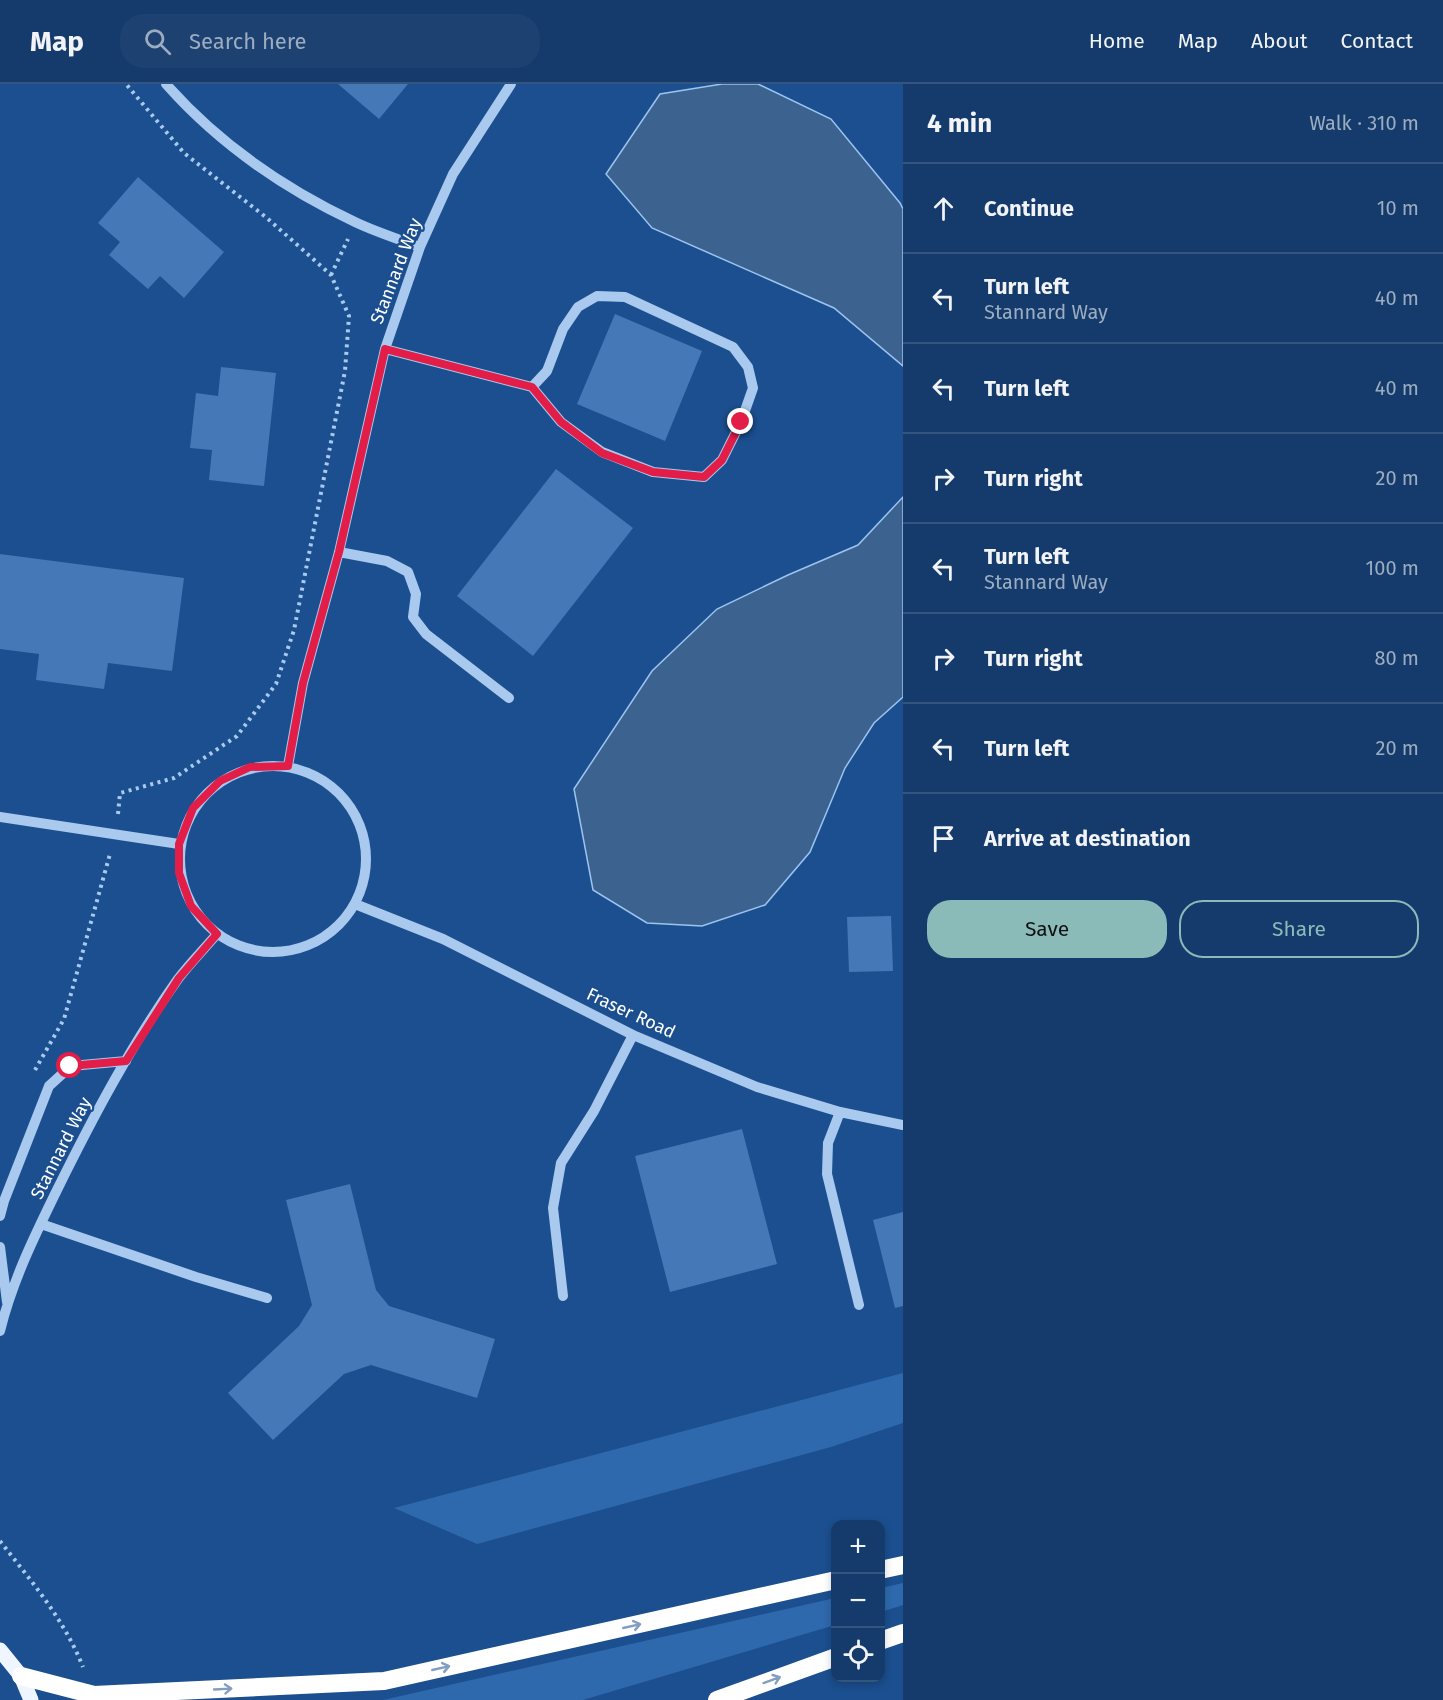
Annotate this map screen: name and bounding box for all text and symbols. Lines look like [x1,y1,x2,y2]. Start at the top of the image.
search box [120,14,540,68]
text: Map [30,25,84,58]
icon: search [141,25,174,58]
text: Search here [189,28,307,55]
text: Home [1089,28,1145,54]
text: Map [1178,28,1218,54]
text: About [1251,28,1308,54]
text: Contact [1341,28,1413,54]
text: 4 min [927,108,992,139]
text: Walk · 310 m [1309,111,1419,135]
icon: ahead [927,192,960,225]
text: Continue [984,195,1074,222]
text: 10 m [1377,196,1419,220]
street label: Stannard Way [366,215,426,327]
text: Turn left [984,273,1069,300]
icon: left [927,282,960,315]
text: 40 m [1375,286,1419,310]
text: Stannard Way [984,300,1108,324]
icon: left [927,372,960,405]
text: Turn left [984,375,1069,402]
text: 40 m [1375,376,1419,400]
route end [727,408,753,434]
icon: right [927,462,960,495]
text: Turn right [984,465,1083,492]
text: 20 m [1376,466,1419,490]
text: Turn left [984,543,1069,570]
icon: left [927,552,960,585]
text: 100 m [1366,556,1419,580]
text: Stannard Way [984,570,1108,594]
icon: right [927,642,960,675]
text: Turn right [984,645,1083,672]
text: 80 m [1374,646,1419,670]
icon: left [927,732,960,765]
text: Turn left [984,735,1069,762]
text: 20 m [1376,736,1419,760]
icon: arrive [927,822,960,855]
text: Arrive at destination [984,825,1191,852]
button: Save [927,900,1167,958]
button: Share [1179,900,1419,958]
street label: Fraser Road [583,983,679,1043]
route start [56,1052,82,1078]
street label: Stannard Way [26,1093,96,1203]
map controls [831,1520,885,1682]
button: + [831,1520,885,1574]
button: − [831,1574,885,1628]
one-way arrow [622,1619,641,1631]
button: locate [831,1628,885,1682]
one-way arrow [431,1662,451,1673]
one-way arrow [762,1674,780,1685]
one-way arrow [213,1683,233,1694]

